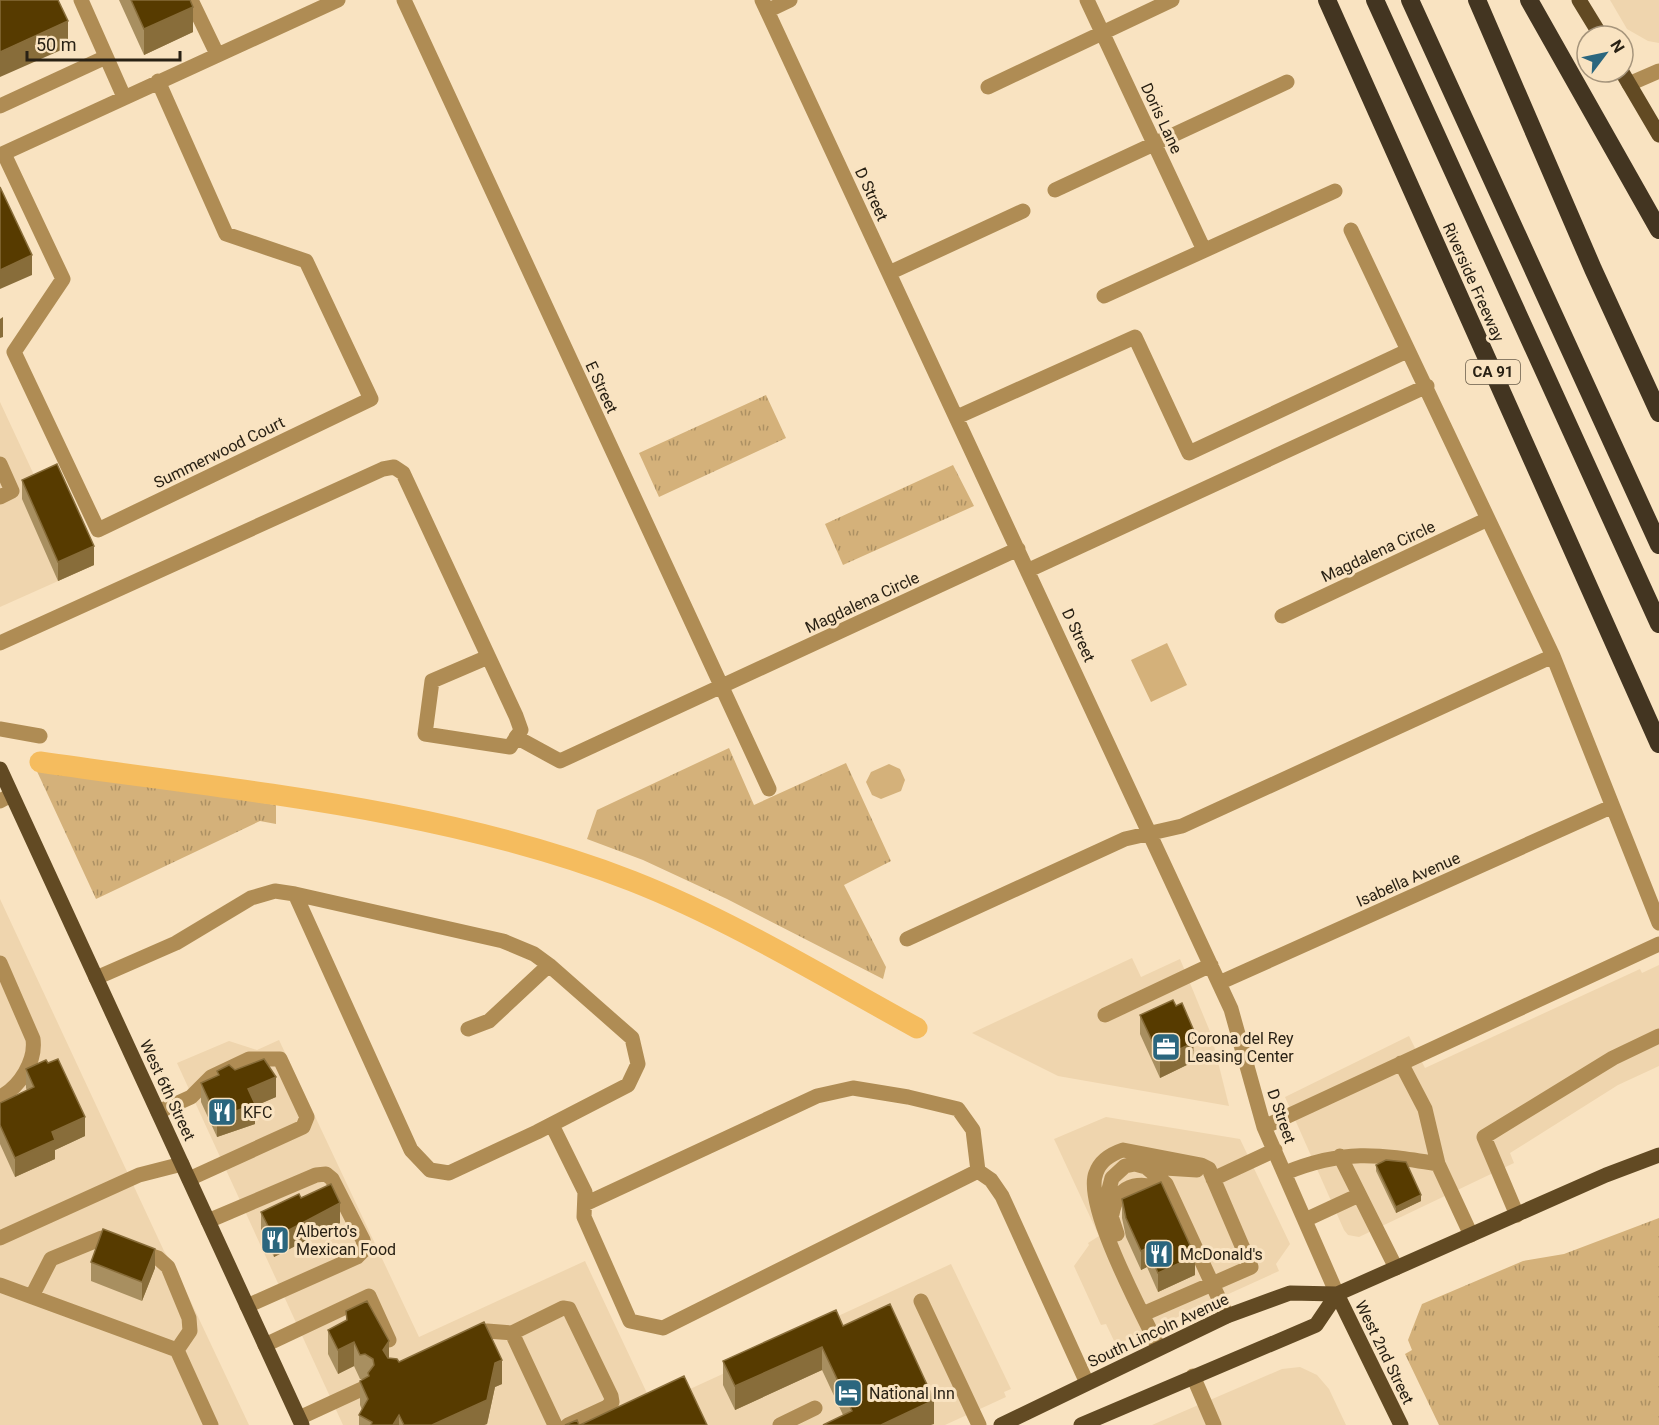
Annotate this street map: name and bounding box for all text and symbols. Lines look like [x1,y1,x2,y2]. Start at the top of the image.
scale bar [27,24,180,62]
north arrow [1575,24,1635,84]
text: 50 m [36,34,76,55]
text: N [1606,36,1628,56]
street label: Doris Lane [1137,80,1186,157]
street label: D Street [851,165,892,224]
street label: Riverside Freeway [1439,220,1508,345]
street label: E Street [581,358,622,416]
road number: CA 91 [1466,360,1520,384]
street label: Summerwood Court [151,413,288,492]
street label: Magdalena Circle [1318,517,1438,586]
street label: Magdalena Circle [802,568,922,637]
street label: D Street [1058,606,1099,665]
street label: Isabella Avenue [1353,848,1463,911]
place label: Corona del Rey Leasing Center [1187,1029,1294,1066]
office icon: Corona del Rey Leasing Center [1150,1031,1182,1063]
street label: West 6th Street [136,1037,199,1144]
street label: D Street [1263,1086,1300,1146]
restaurant icon: KFC [206,1096,238,1128]
place label: KFC [243,1103,272,1122]
place label: Alberto's Mexican Food [296,1222,396,1259]
restaurant icon: Alberto's Mexican Food [259,1224,291,1256]
restaurant icon: McDonald's [1143,1238,1175,1270]
place label: McDonald's [1180,1245,1263,1264]
street label: South Lincoln Avenue [1085,1289,1232,1371]
street label: West 2nd Street [1351,1297,1418,1407]
hotel icon: National Inn [832,1377,864,1409]
place label: National Inn [869,1384,955,1403]

